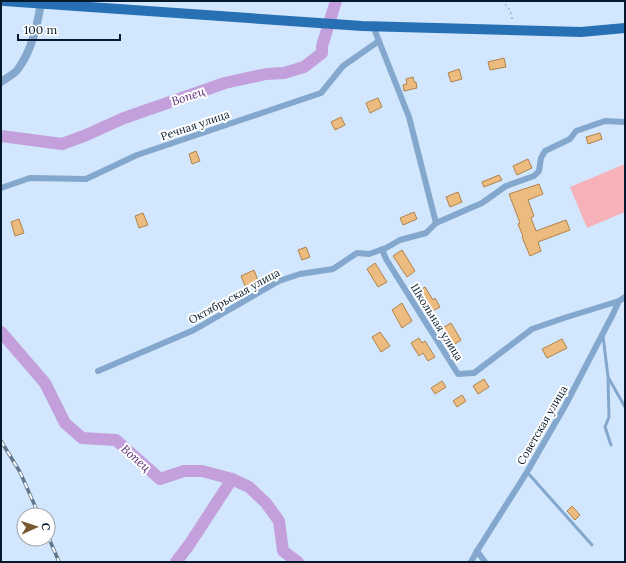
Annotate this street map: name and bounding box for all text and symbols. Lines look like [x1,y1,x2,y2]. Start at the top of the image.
scale bar [18,16,120,42]
text: 100 m [24,22,57,37]
water label: Вопец [169,83,207,109]
street label: Речная улица [159,107,232,143]
street label: Октябрьская улица [186,265,282,327]
street label: Школьная улица [408,281,467,363]
street label: Советская улица [514,383,571,467]
water label: Вопец [118,441,154,475]
north arrow [16,507,56,547]
text: С [39,522,53,531]

